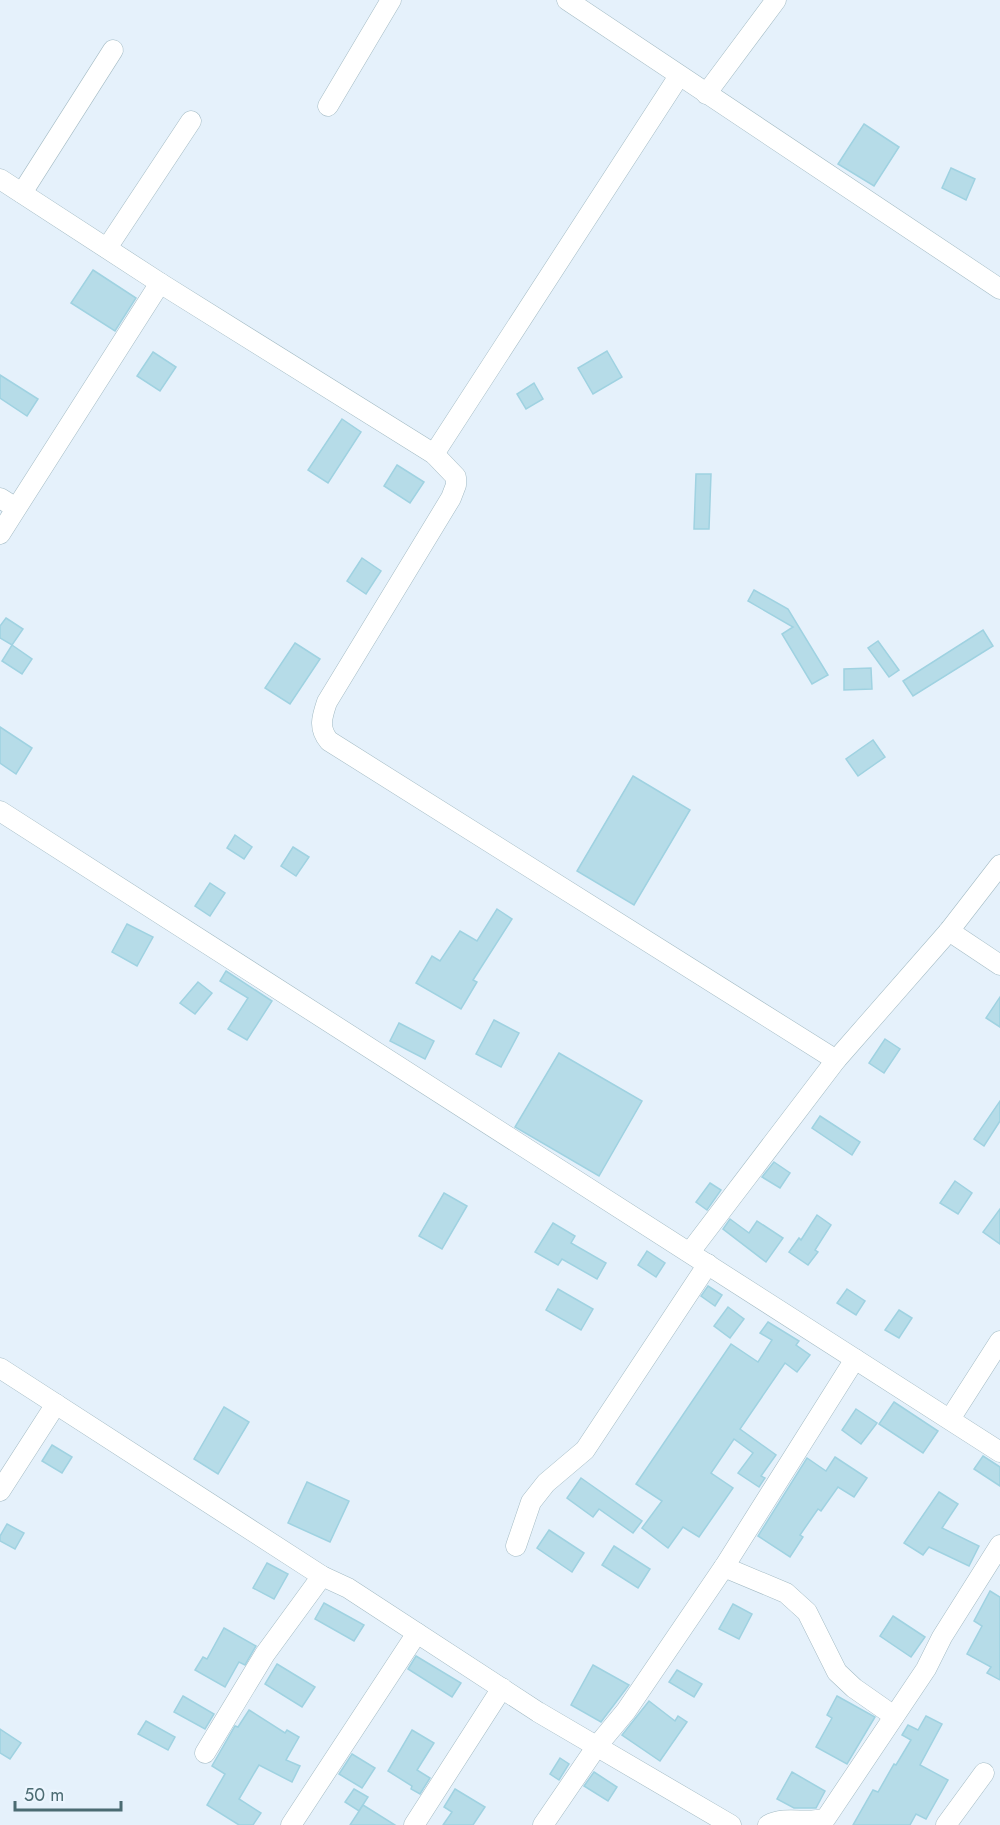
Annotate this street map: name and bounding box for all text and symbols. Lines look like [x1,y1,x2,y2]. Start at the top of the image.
scale bar [15,1774,122,1812]
text: 50 m [24,1782,64,1808]

